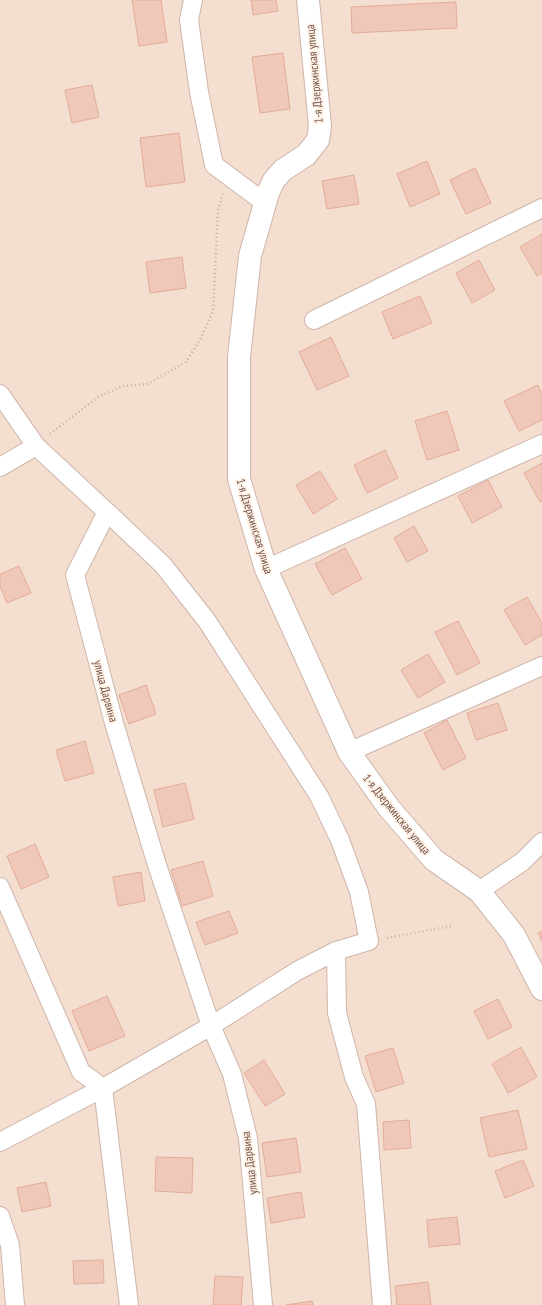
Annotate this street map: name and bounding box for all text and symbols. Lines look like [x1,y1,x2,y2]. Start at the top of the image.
street label: 1-я Дзержинская улица [302,24,326,124]
street label: 1-я Дзержинская улица [233,476,277,576]
street label: улица Дарвина [91,658,122,724]
street label: 1-я Дзержинская улица [360,771,434,857]
street label: улица Дарвина [238,1130,260,1195]

